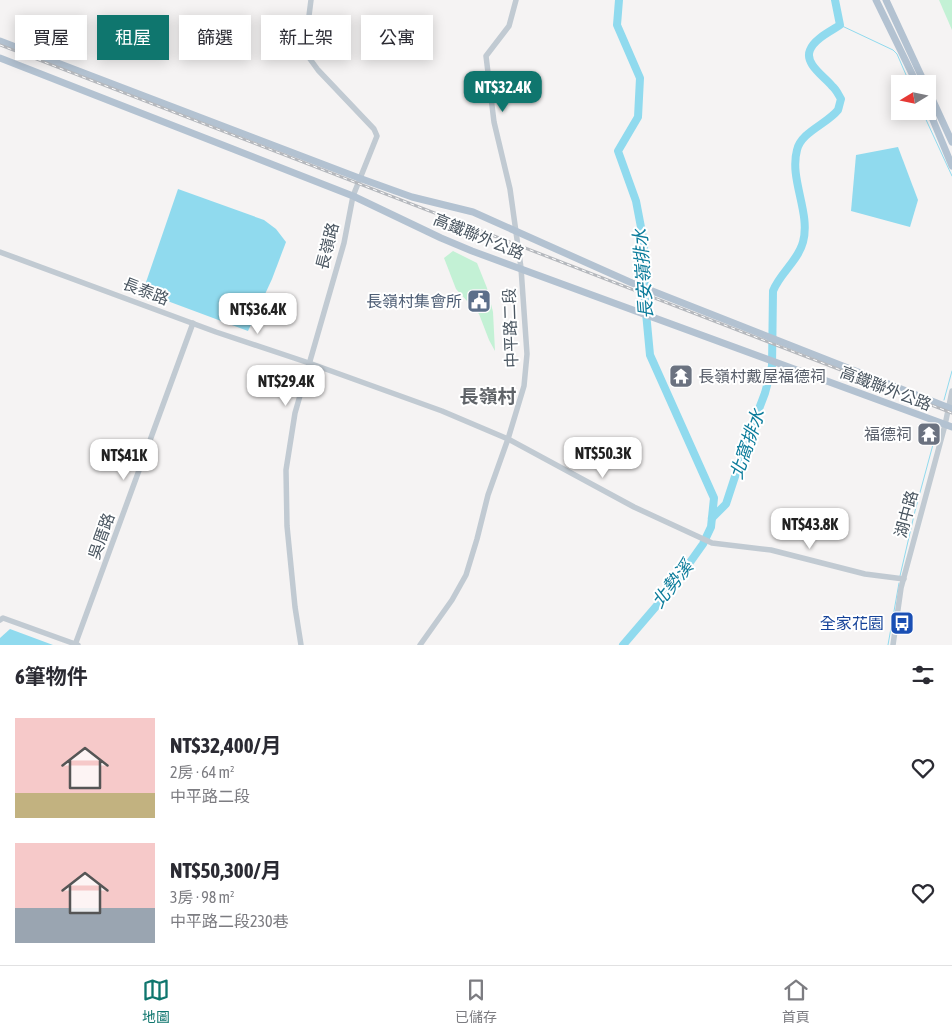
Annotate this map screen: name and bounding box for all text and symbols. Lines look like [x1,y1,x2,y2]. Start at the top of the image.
chip: 買屋 [15,15,87,60]
chip: 租屋 [97,15,169,60]
chip: 篩選 [179,15,251,60]
chip: 新上架 [261,15,351,60]
chip: 公寓 [361,15,433,60]
pin: NT$32.4K [451,70,555,113]
north arrow [891,75,936,120]
map controls [891,75,936,120]
text: NT$32.4K [475,78,531,96]
street label: 高鐵聯外公路 [431,210,527,262]
street label: 長嶺路 [312,221,342,271]
water label: 長安嶺排水 [629,227,657,320]
street label: 長泰路 [120,274,172,308]
public building icon: 長嶺村集會所 [466,288,492,314]
street label: 中平路二段 [500,288,520,368]
pin: NT$36.4K [206,292,310,335]
place label: 長嶺村集會所 [366,292,462,310]
text: NT$36.4K [230,300,286,318]
street label: 高鐵聯外公路 [838,362,934,414]
temple icon: 長嶺村戴屋福德祠 [668,363,694,389]
pin: NT$29.4K [234,364,338,407]
place label: 長嶺村戴屋福德祠 [698,367,826,385]
text: NT$29.4K [258,372,314,390]
district label: 長嶺村 [459,385,517,407]
water label: 北窩排水 [725,406,769,481]
temple icon: 福德祠 [916,421,942,447]
place label: 福德祠 [864,425,912,443]
pin: NT$50.3K [551,436,655,479]
pin: NT$41K [83,438,165,481]
text: NT$50.3K [575,444,631,462]
text: NT$41K [101,446,147,464]
street label: 湖中路 [891,488,921,540]
pin: NT$43.8K [758,508,862,550]
street label: 吳厝路 [84,510,118,562]
text: NT$43.8K [782,515,838,533]
water label: 北勢溪 [647,554,699,612]
bus stop icon: 全家花園 [889,610,915,636]
place label: 全家花園 [820,614,884,632]
icon: filters [909,661,937,689]
text: 6筆物件 [15,664,88,688]
text: NT$32,400/月 [170,733,282,757]
icon: home [55,738,115,798]
icon: heart [909,754,937,782]
text: 2房 · 64 m² [170,763,235,781]
text: 中平路二段 [170,787,250,805]
text: NT$50,300/月 [170,858,282,882]
icon: home [55,863,115,923]
icon: heart [909,879,937,907]
text: 3房 · 98 m² [170,888,235,906]
text: 中平路二段230巷 [170,912,289,930]
tab: 地圖 [142,976,170,1026]
tab: 已儲存 [455,976,497,1026]
tab: 首頁 [782,976,810,1026]

